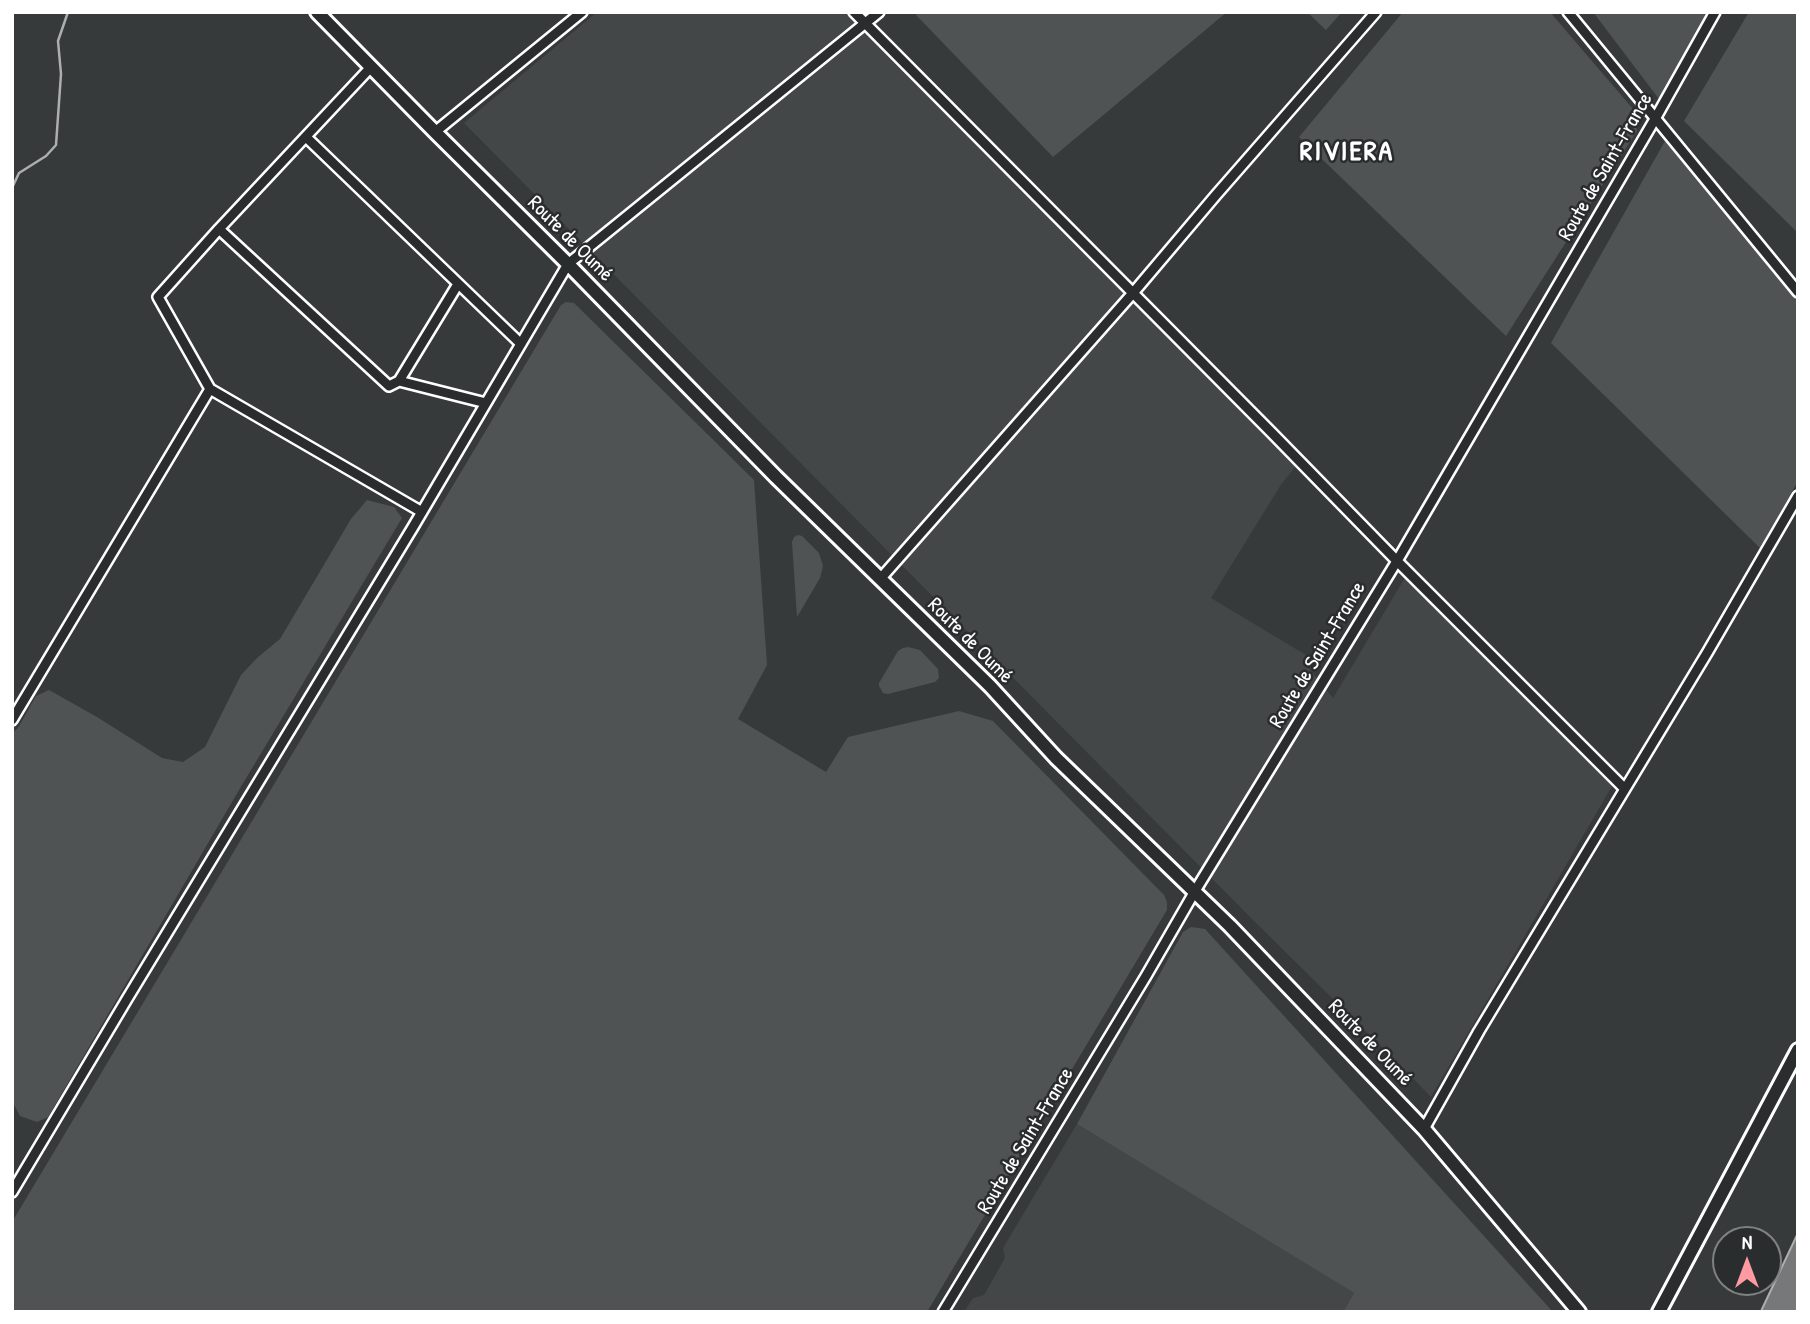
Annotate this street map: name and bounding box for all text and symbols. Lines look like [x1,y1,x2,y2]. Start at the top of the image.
street label: Route de Saint-France [1554,89,1658,245]
district label: RIVIERA [1301,136,1393,170]
street label: Route de Oumé [522,191,618,287]
street label: Route de Saint-France [1264,577,1372,733]
street label: Route de Oumé [922,593,1018,689]
street label: Route de Oumé [1322,994,1418,1092]
street label: Route de Saint-France [972,1063,1080,1219]
north arrow [1712,1226,1782,1296]
text: N [1742,1229,1752,1255]

